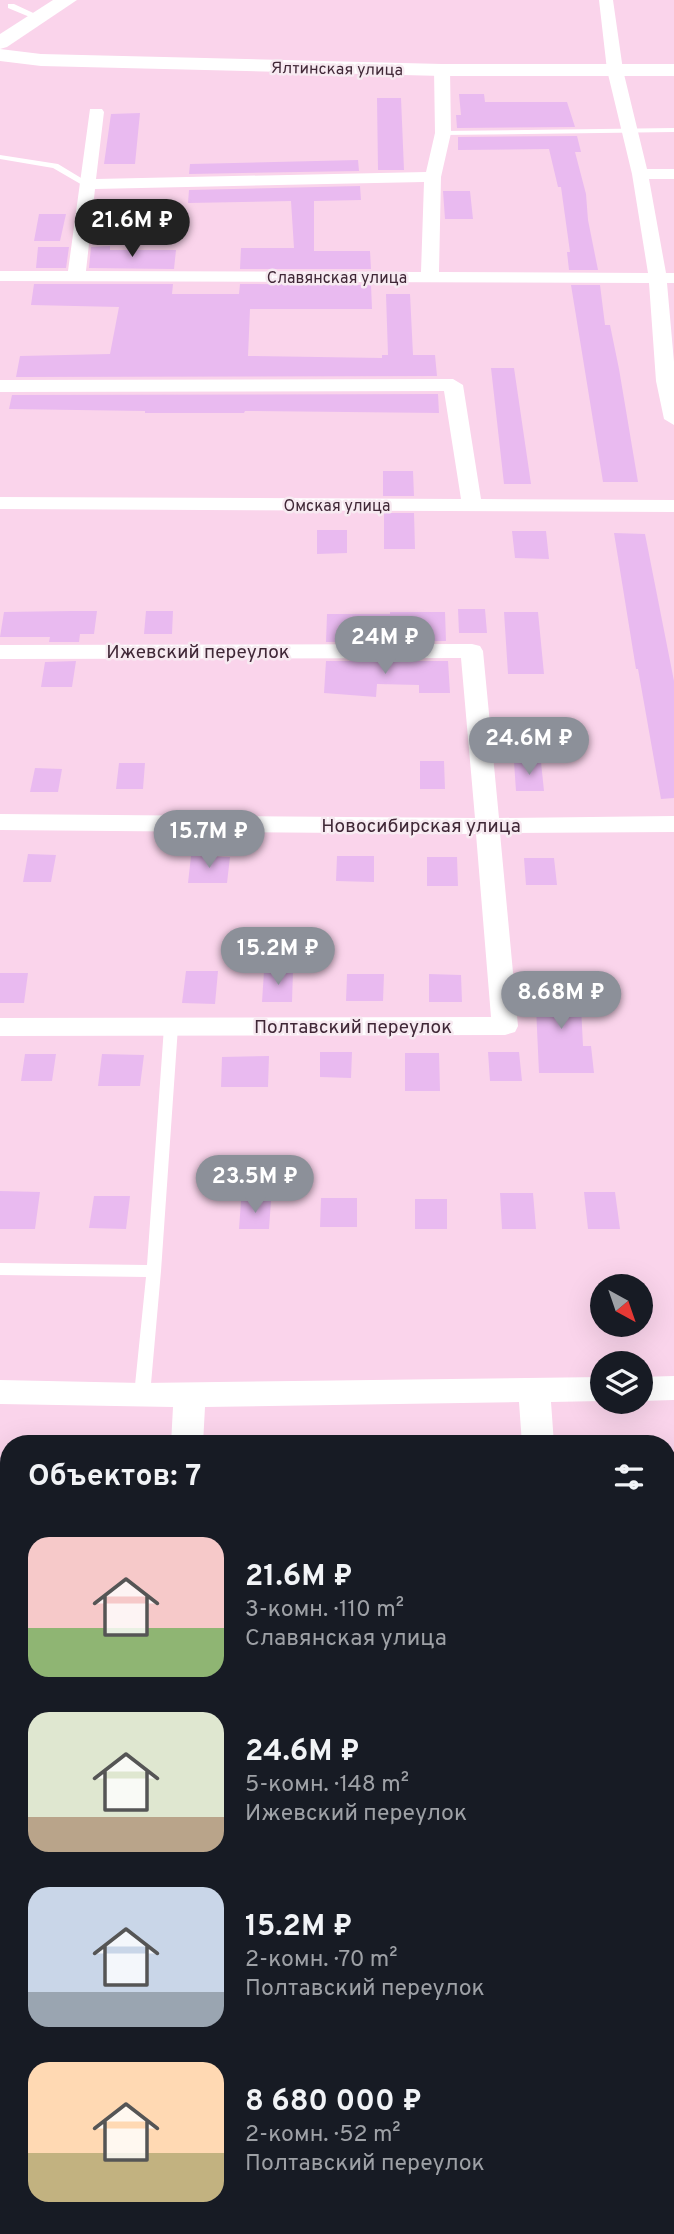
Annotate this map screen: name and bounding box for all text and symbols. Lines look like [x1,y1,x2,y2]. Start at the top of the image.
street label: Ялтинская улица [271,59,403,81]
pin: 21.6M ₽ [67,200,197,259]
text: 21.6M ₽ [91,207,173,236]
street label: Славянская улица [267,269,407,289]
street label: Омская улица [283,497,391,517]
pin: 24M ₽ [336,616,434,676]
text: 24M ₽ [351,624,419,653]
street label: Ижевский переулок [106,641,290,665]
pin: 24.6M ₽ [464,718,594,777]
text: 24.6M ₽ [485,725,573,754]
pin: 15.7M ₽ [144,810,274,870]
street label: Новосибирская улица [321,815,521,839]
text: 15.7M ₽ [170,818,248,847]
pin: 15.2M ₽ [213,928,343,987]
text: 15.2M ₽ [237,935,319,964]
pin: 8.68M ₽ [496,972,626,1031]
text: 8.68M ₽ [517,979,605,1008]
street label: Полтавский переулок [254,1016,452,1040]
pin: 23.5M ₽ [190,1156,320,1215]
text: 23.5M ₽ [212,1163,298,1192]
north arrow [590,1274,653,1337]
map controls [590,1274,653,1414]
button: layers [590,1351,653,1414]
icon: filters [610,1458,648,1496]
text: Объектов: 7 [28,1459,201,1496]
text: 21.6M ₽ [245,1559,353,1596]
icon: home [84,1565,168,1649]
text: 3-комн. · 110 m² [245,1596,404,1625]
text: Славянская улица [245,1625,447,1654]
text: 24.6M ₽ [245,1734,360,1771]
icon: home [84,1740,168,1824]
text: 5-комн. · 148 m² [245,1771,409,1800]
text: Ижевский переулок [245,1800,467,1829]
text: 15.2M ₽ [245,1909,352,1946]
icon: home [84,1915,168,1999]
text: 2-комн. · 70 m² [245,1946,398,1975]
text: Полтавский переулок [245,1975,485,2004]
text: 8 680 000 ₽ [245,2084,422,2121]
icon: home [84,2090,168,2174]
text: 2-комн. · 52 m² [245,2121,401,2150]
text: Полтавский переулок [245,2150,485,2179]

